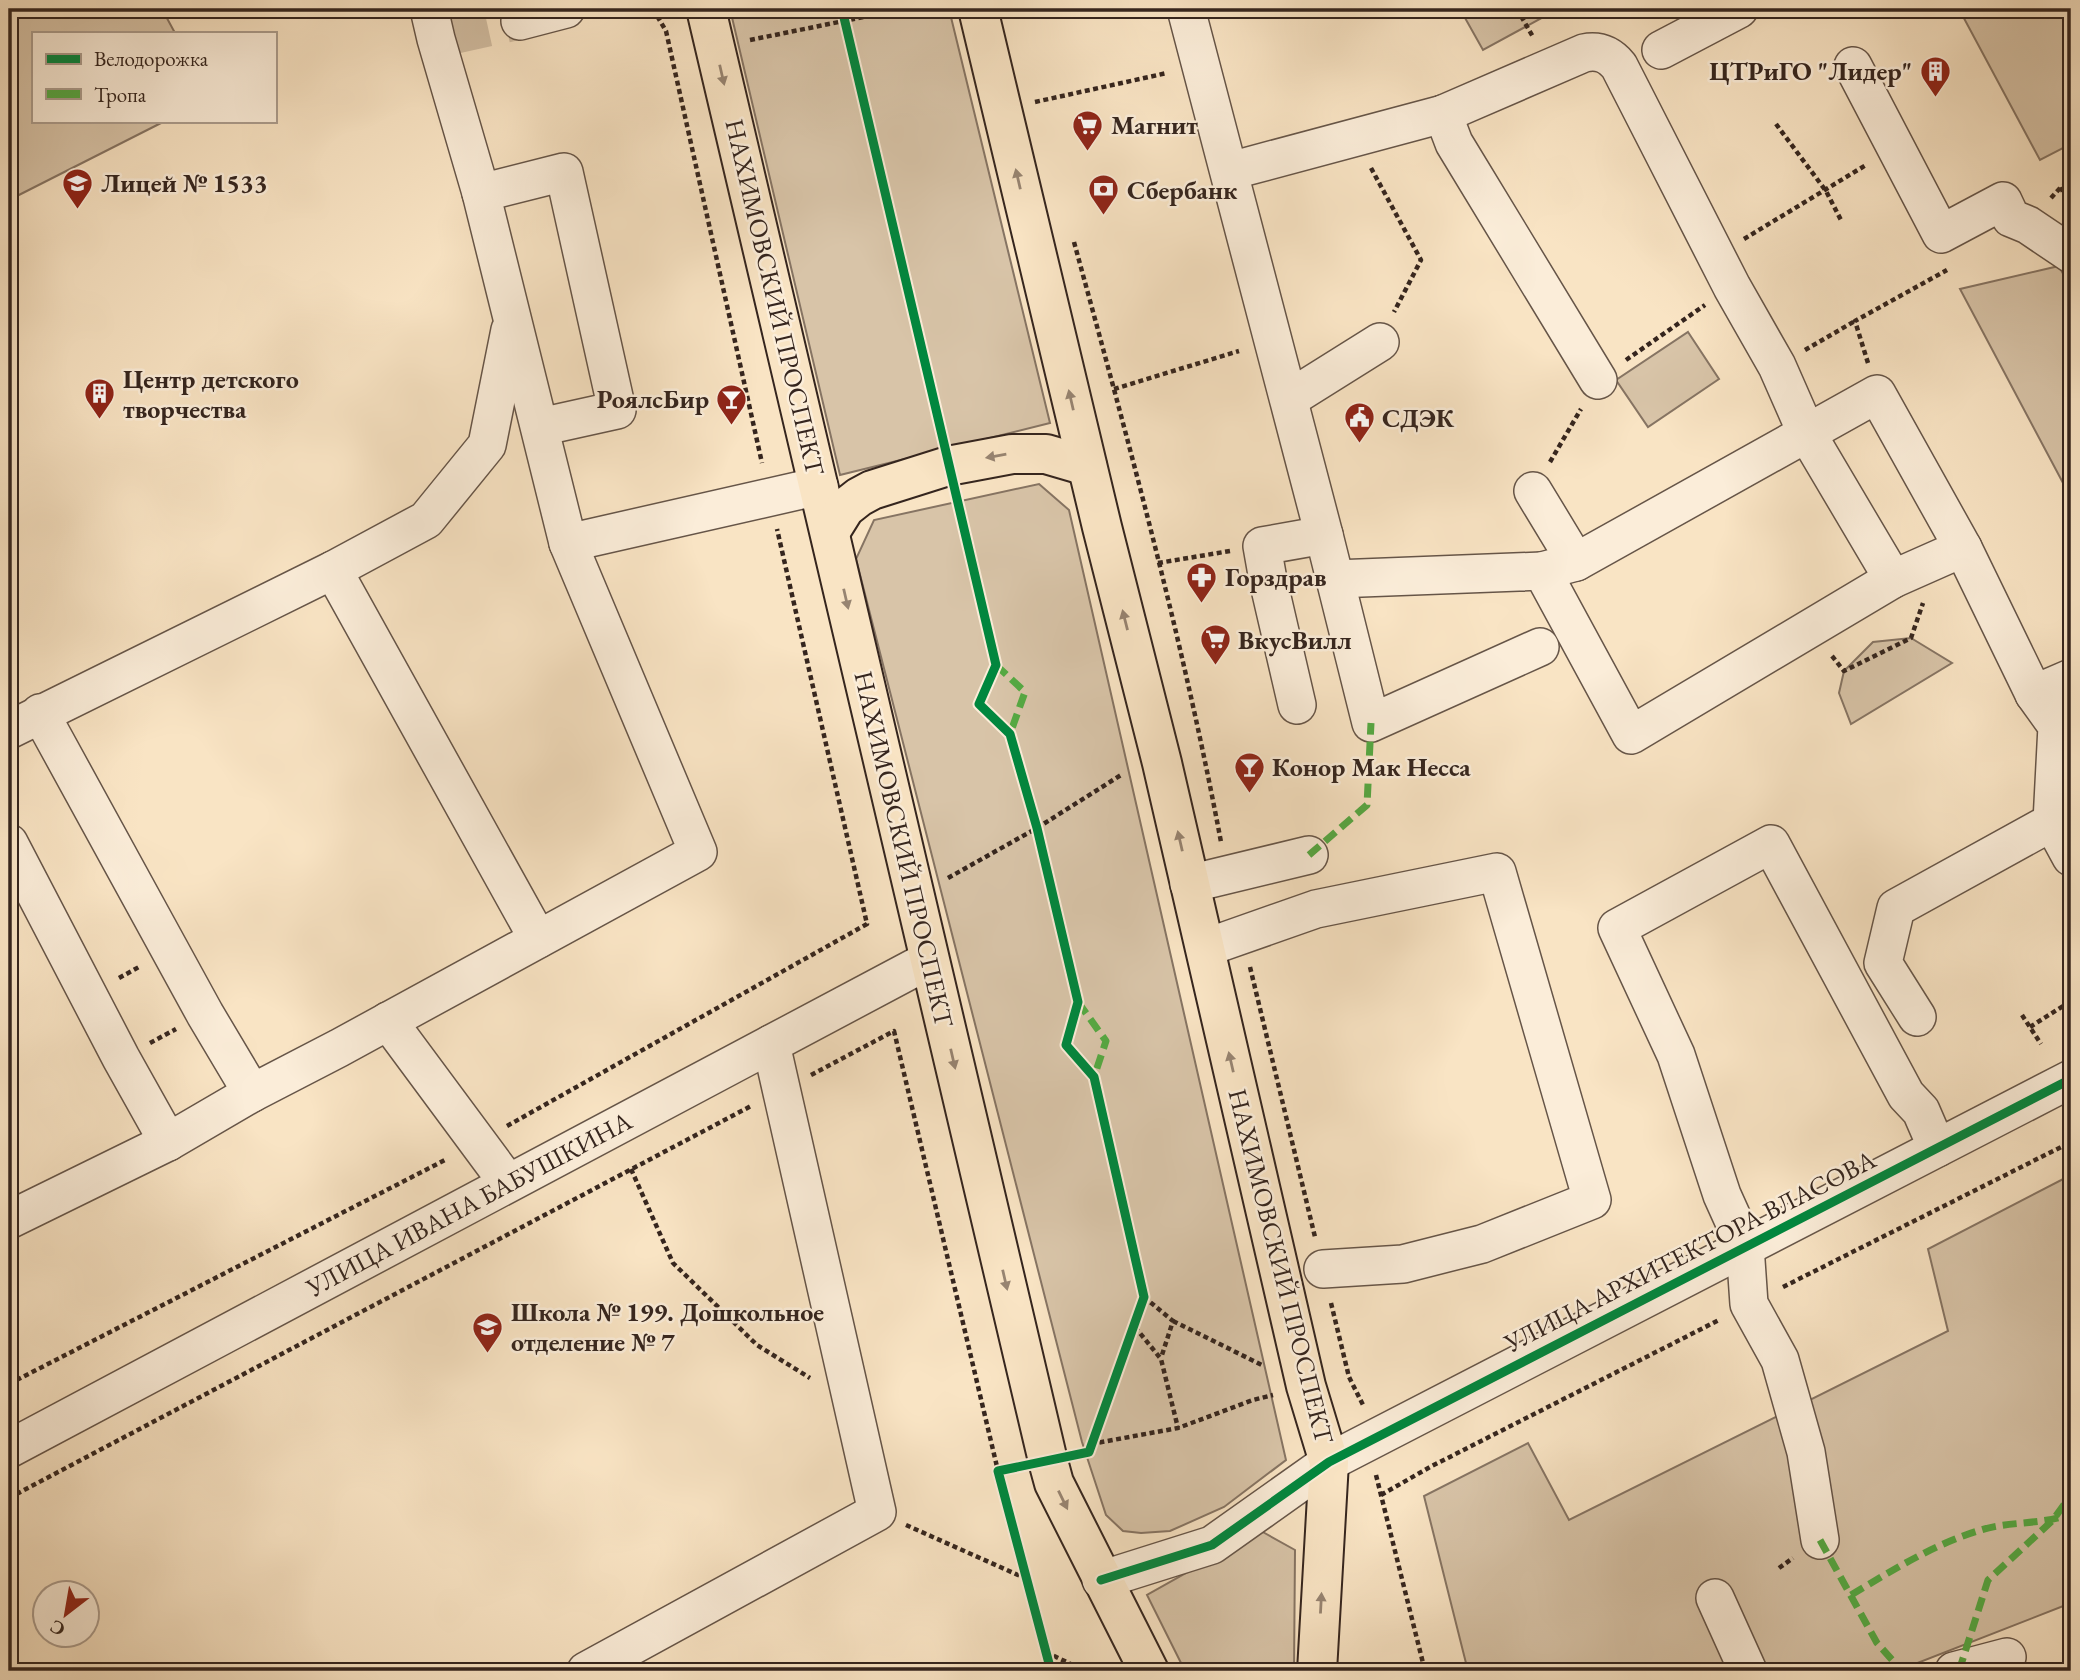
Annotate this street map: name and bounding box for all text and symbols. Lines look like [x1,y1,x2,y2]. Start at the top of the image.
legend [32,32,276,122]
text: Велодорожка [94,45,209,72]
place label: ЦТРиГО "Лидер" [1709,54,1912,88]
building icon: ЦТРиГО "Лидер" [1918,54,1952,98]
one-way arrow [717,64,728,86]
text: Тропа [94,81,147,108]
supermarket icon: Магнит [1071,108,1105,152]
place label: Магнит [1111,108,1198,142]
street label: НАХИМОВСКИЙ ПРОСПЕКТ [717,116,833,479]
school or university icon: Лицей № 1533 [61,166,95,210]
place label: Лицей № 1533 [101,166,268,200]
one-way arrow [1012,168,1023,190]
bank icon: Сбербанк [1087,173,1121,217]
place label: Сбербанк [1127,173,1238,207]
place label: Центр детского творчества [123,362,299,426]
building icon: Центр детского творчества [83,377,117,421]
place label: РоялсБир [597,382,709,416]
bar icon: РоялсБир [715,382,749,426]
one-way arrow [1065,389,1076,411]
public building icon: СДЭК [1342,401,1376,445]
place label: СДЭК [1382,401,1455,435]
one-way arrow [985,451,1007,462]
pharmacy icon: Горздрав [1185,560,1219,604]
place label: Горздрав [1225,560,1327,594]
one-way arrow [840,588,851,610]
one-way arrow [1119,609,1130,631]
supermarket icon: ВкусВилл [1198,623,1232,667]
place label: ВкусВилл [1238,623,1352,657]
street label: НАХИМОВСКИЙ ПРОСПЕКТ [846,668,962,1031]
bar icon: Конор Мак Несса [1232,750,1266,794]
place label: Конор Мак Несса [1272,750,1471,784]
one-way arrow [1174,829,1185,851]
one-way arrow [947,1048,958,1070]
one-way arrow [1225,1051,1236,1073]
street label: НАХИМОВСКИЙ ПРОСПЕКТ [1220,1085,1342,1447]
street label: УЛИЦА ИВАНА БАБУШКИНА [299,1103,639,1305]
street label: УЛИЦА АРХИТЕКТОРА ВЛАСОВА [1498,1142,1882,1360]
one-way arrow [1000,1269,1011,1291]
place label: Школа № 199. Дошкольное отделение № 7 [511,1295,824,1359]
school or university icon: Школа № 199. Дошкольное отделение № 7 [471,1310,505,1354]
one-way arrow [1057,1490,1068,1510]
north arrow [32,1578,102,1648]
one-way arrow [1316,1592,1327,1614]
text: С [45,1614,70,1642]

